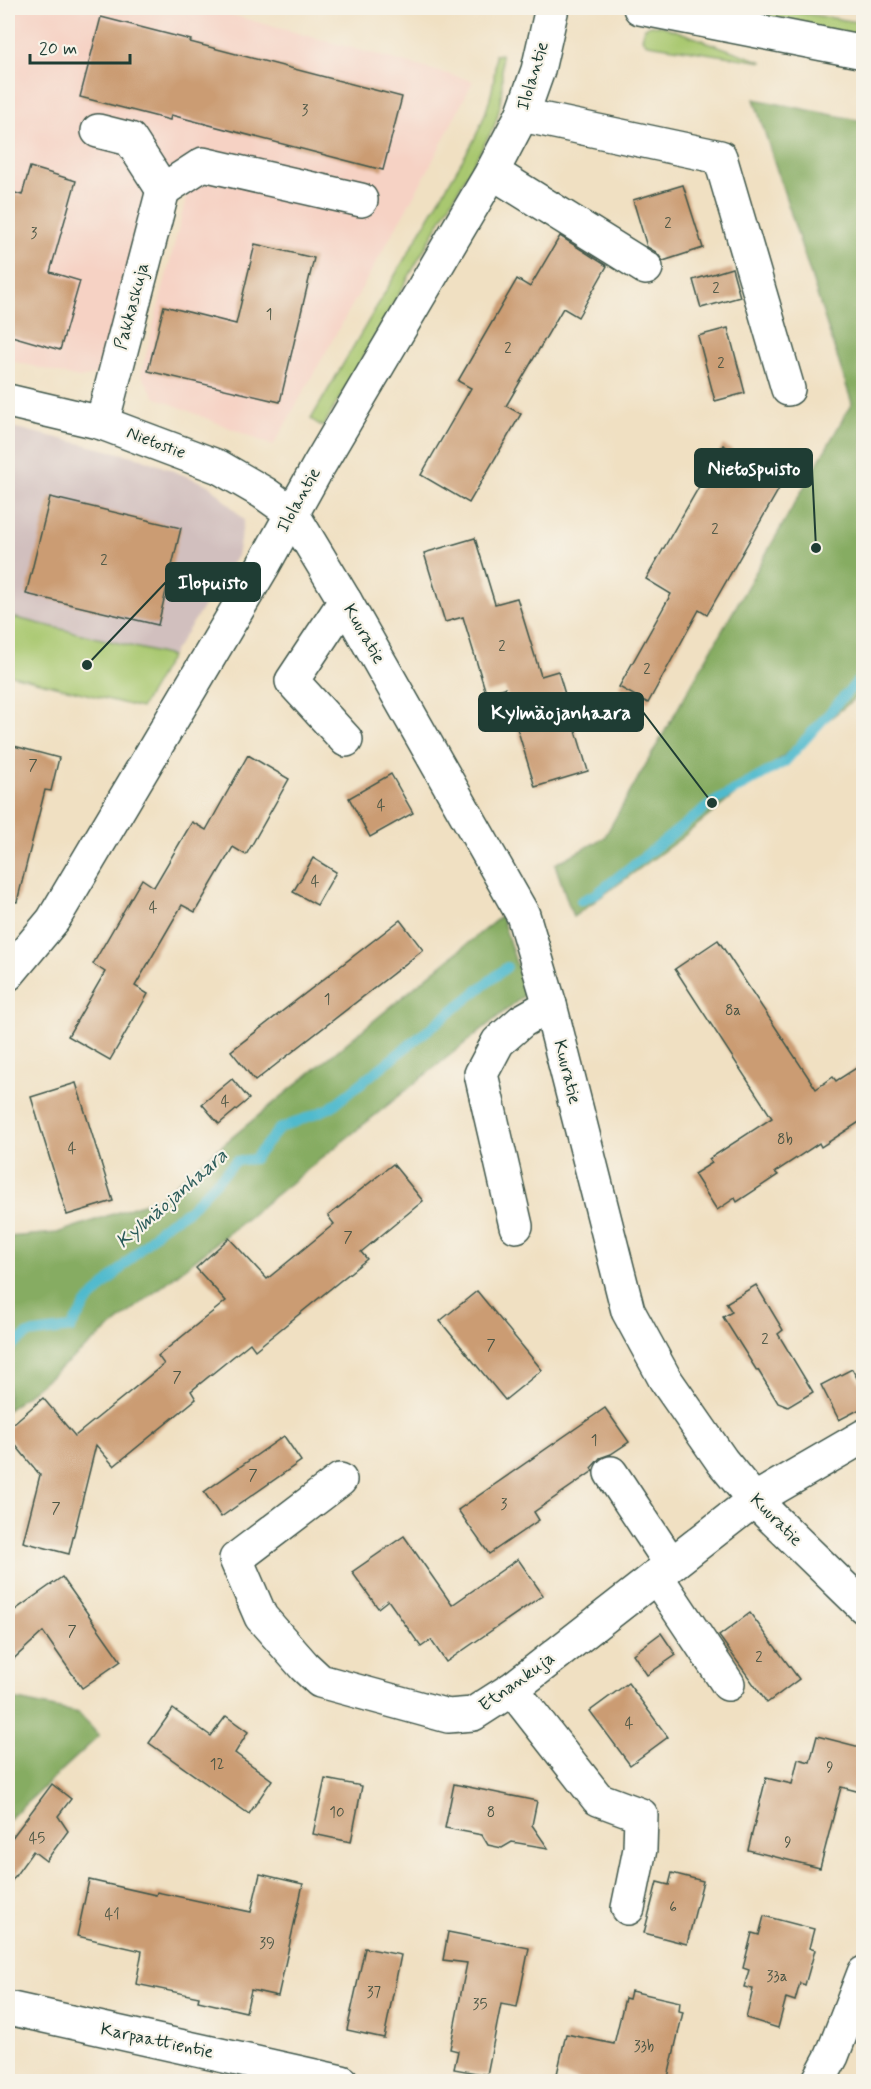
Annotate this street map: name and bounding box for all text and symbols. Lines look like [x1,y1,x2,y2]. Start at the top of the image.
scale bar [30,27,130,65]
text: 20 m [39,37,77,61]
street label: Ilolantie [511,39,555,113]
house number: 3 [302,101,309,121]
house number: 2 [664,214,672,234]
house number: 3 [31,224,38,244]
street label: Pakkaskuja [109,260,155,352]
house number: 2 [712,279,720,299]
house number: 1 [266,305,272,325]
house number: 2 [504,339,512,359]
house number: 2 [717,354,725,374]
street label: Nietostie [123,421,189,465]
callout: Nietospuisto [695,449,812,487]
text: Nietospuisto [707,456,801,483]
street label: Ilolantie [271,463,327,537]
house number: 2 [711,520,719,540]
house number: 2 [100,551,108,571]
callout: Ilopuisto [166,563,260,601]
text: Ilopuisto [178,570,249,597]
street label: Kuuratie [337,600,391,668]
house number: 2 [498,637,506,657]
house number: 2 [643,660,651,680]
callout: Kylmäojanhaara [479,693,643,731]
text: Kylmäojanhaara [491,700,631,727]
house number: 7 [28,756,38,776]
house number: 4 [377,796,386,816]
house number: 4 [311,872,320,892]
house number: 4 [149,898,158,918]
house number: 1 [324,990,330,1010]
house number: 8a [725,1001,741,1021]
street label: Kuuratie [547,1037,587,1107]
house number: 4 [221,1092,230,1112]
house number: 8b [777,1130,793,1150]
house number: 4 [68,1139,77,1159]
water label: Kylmäojanhaara [110,1143,234,1255]
house number: 7 [343,1228,353,1248]
house number: 2 [761,1330,769,1350]
house number: 7 [486,1336,496,1356]
house number: 7 [172,1368,182,1388]
house number: 1 [591,1431,597,1451]
house number: 7 [248,1466,258,1486]
street label: Kuuratie [744,1488,808,1552]
house number: 3 [501,1495,508,1515]
house number: 7 [51,1499,61,1519]
house number: 7 [67,1622,77,1642]
street label: Etnankuja [474,1646,560,1718]
house number: 2 [755,1648,763,1668]
house number: 4 [625,1714,634,1734]
house number: 12 [210,1755,224,1775]
house number: 9 [826,1758,834,1778]
house number: 10 [329,1803,345,1823]
house number: 8 [487,1803,495,1823]
house number: 45 [29,1829,45,1849]
house number: 9 [784,1833,792,1853]
house number: 6 [669,1898,677,1918]
house number: 41 [104,1905,120,1925]
house number: 39 [259,1934,275,1954]
house number: 33a [767,1967,788,1987]
house number: 37 [367,1983,382,2003]
house number: 35 [473,1995,487,2015]
street label: Karpaattientie [98,2017,216,2065]
house number: 33b [634,2037,654,2057]

